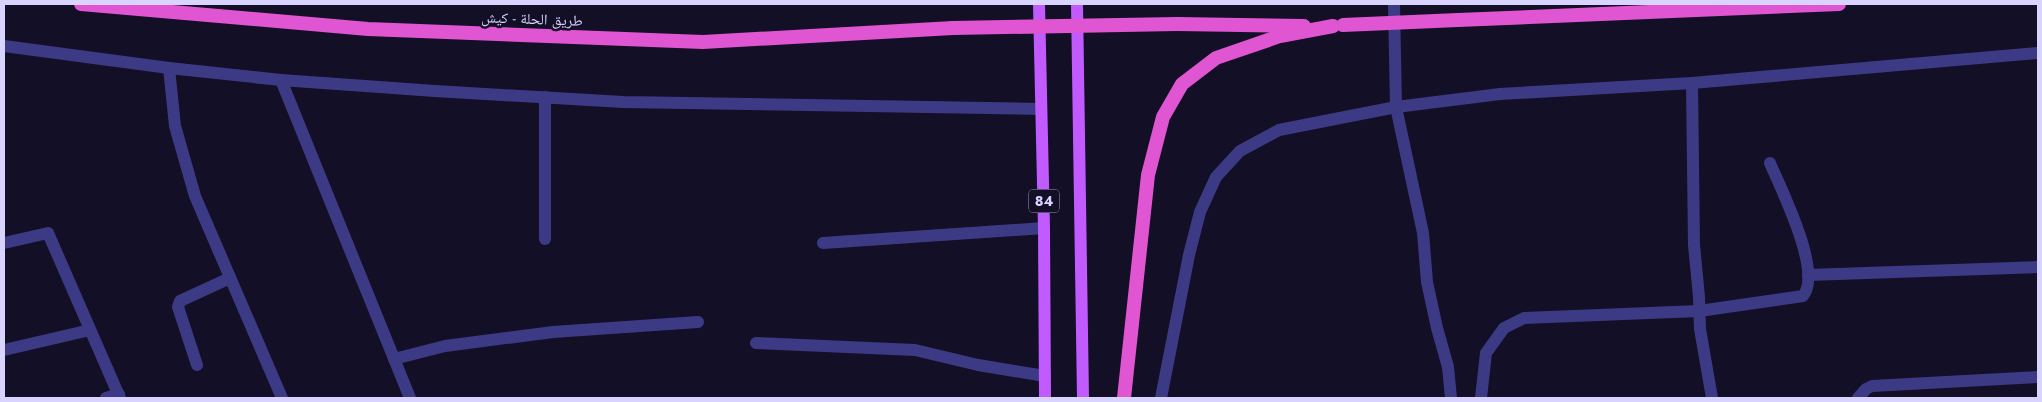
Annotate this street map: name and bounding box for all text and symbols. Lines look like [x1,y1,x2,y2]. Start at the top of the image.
street label: طريق الحلة - كيش [481,6,583,32]
road number: 84 [1029,190,1059,212]

